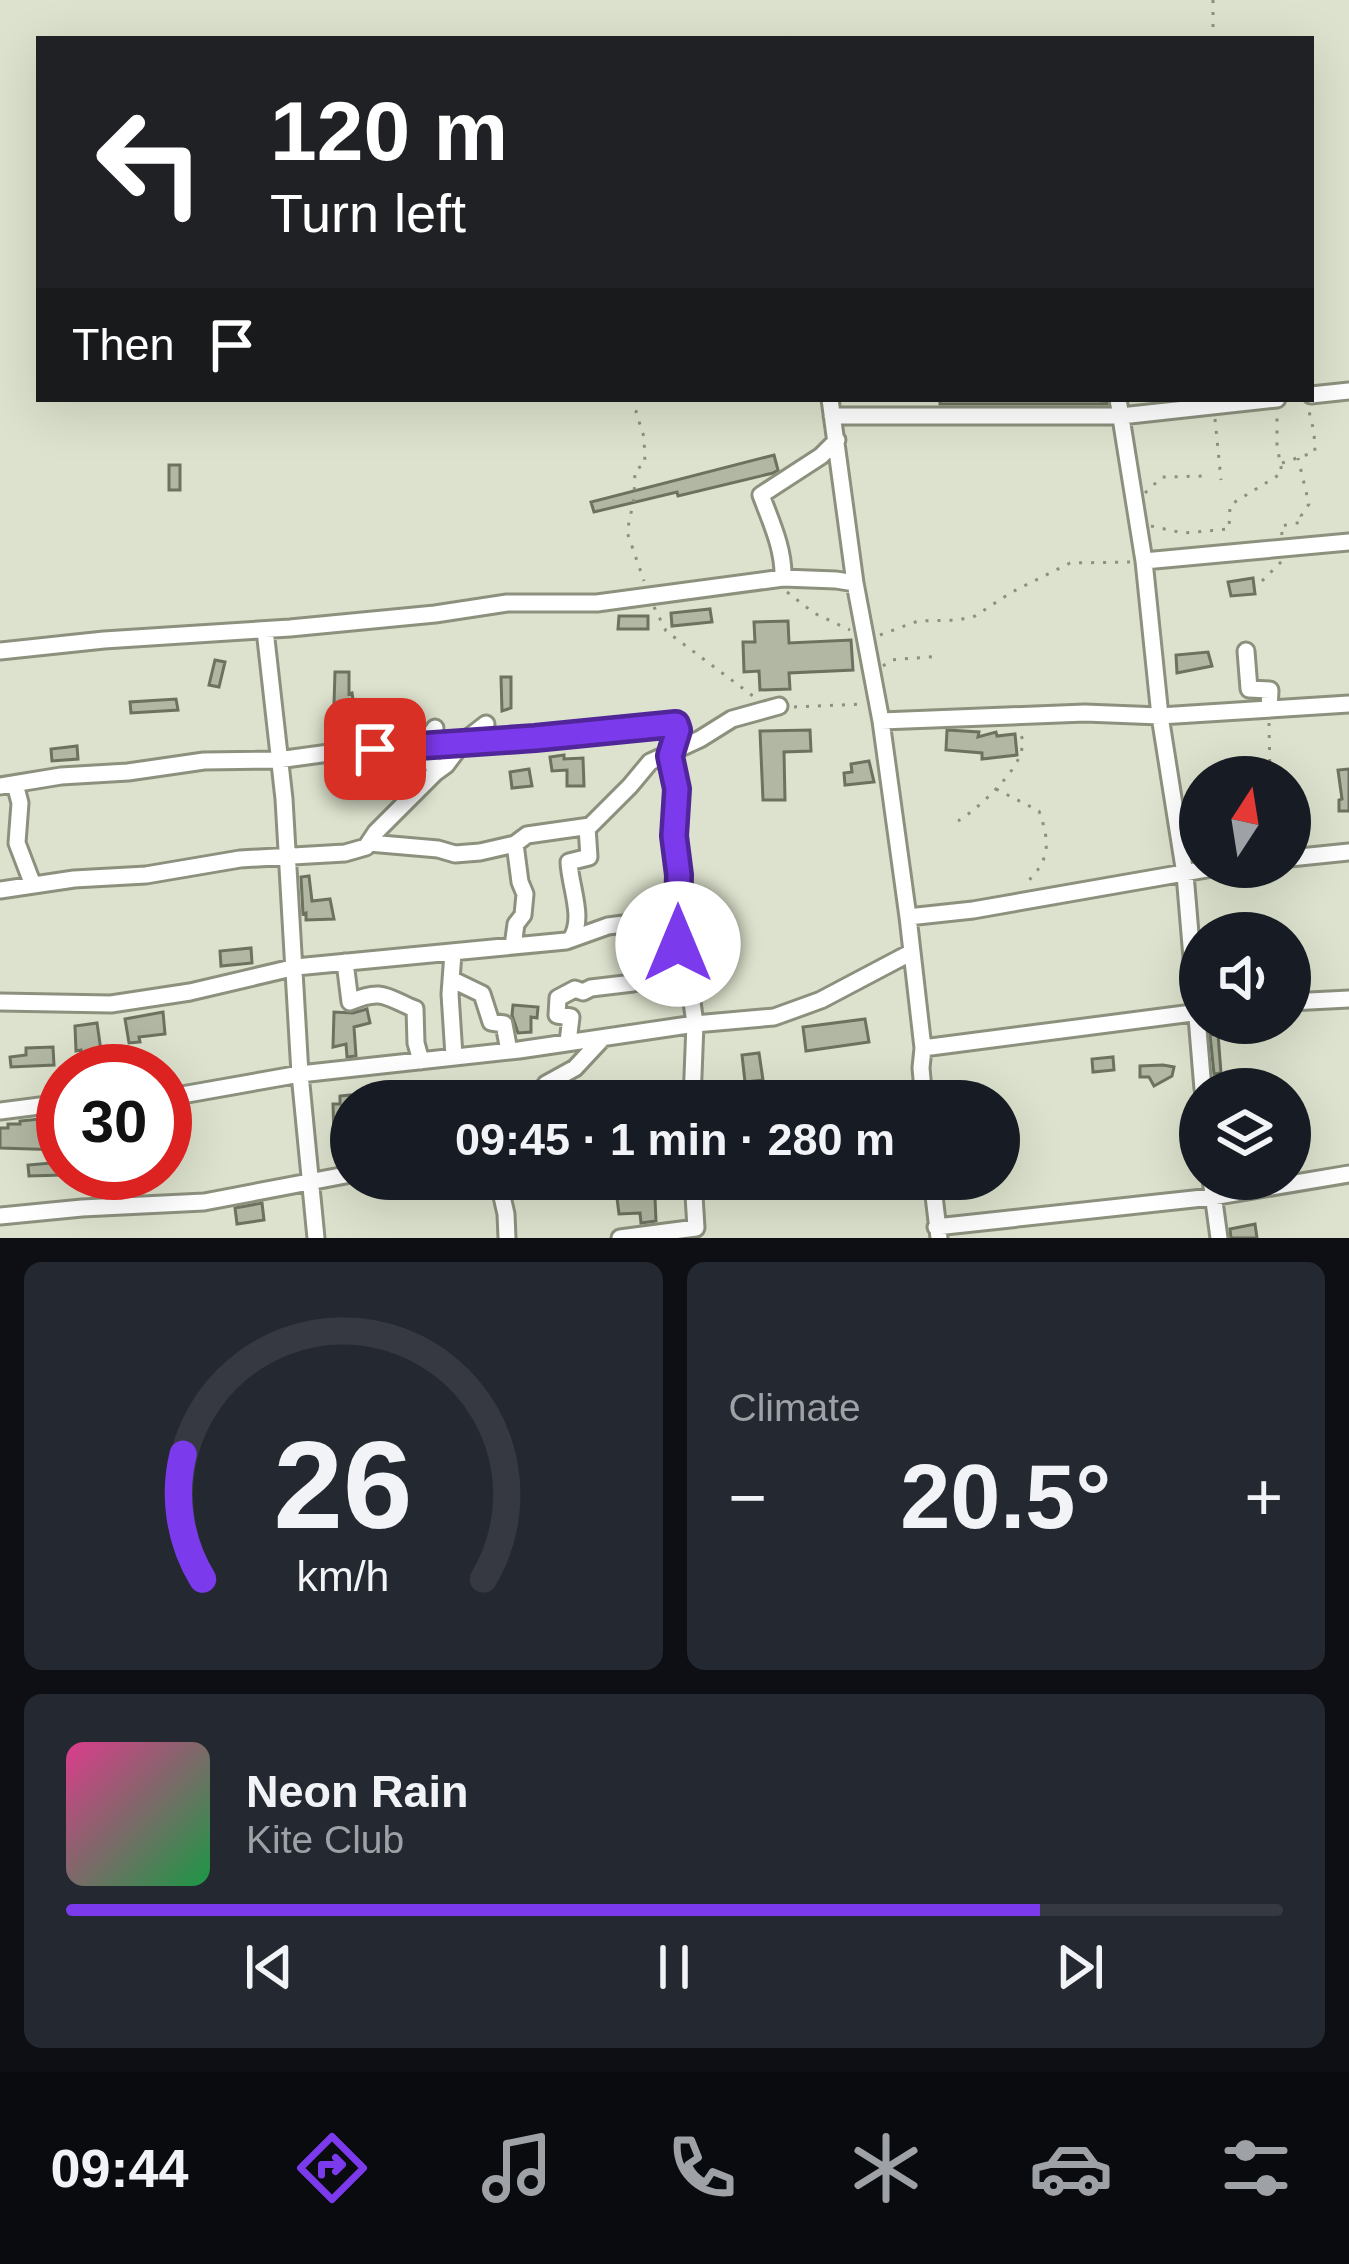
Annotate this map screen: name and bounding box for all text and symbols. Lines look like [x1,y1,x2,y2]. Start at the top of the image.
icon: left [72,84,228,240]
text: 120 m [270,84,508,178]
text: Turn left [270,183,466,243]
icon: arrive [199,312,265,378]
text: Then [72,319,175,370]
pin [324,698,426,800]
icon: arrive [342,716,408,782]
north arrow [1179,756,1311,888]
map controls [1179,756,1311,1200]
position arrow [615,881,741,1007]
button: sound [1179,912,1311,1044]
speed limit sign: 30 [36,1044,192,1200]
button: layers [1179,1068,1311,1200]
text: 09:45 · 1 min · 280 m [455,1114,895,1165]
text: Climate [729,1386,861,1429]
text: 26 [274,1415,413,1554]
text: 20.5° [900,1447,1111,1547]
text: − [729,1460,767,1534]
text: + [1244,1460,1283,1534]
text: km/h [297,1552,390,1600]
text: Neon Rain [246,1766,469,1817]
text: Kite Club [246,1818,404,1861]
icon: previous [236,1934,302,2000]
icon: pause [641,1934,707,2000]
icon: next [1047,1934,1113,2000]
icon: directions [290,2126,374,2210]
icon: music [475,2126,559,2210]
icon: phone [660,2126,744,2210]
icon: climate [844,2126,928,2210]
icon: car [1029,2126,1113,2210]
icon: filters [1214,2126,1298,2210]
text: 09:44 [50,2138,189,2198]

